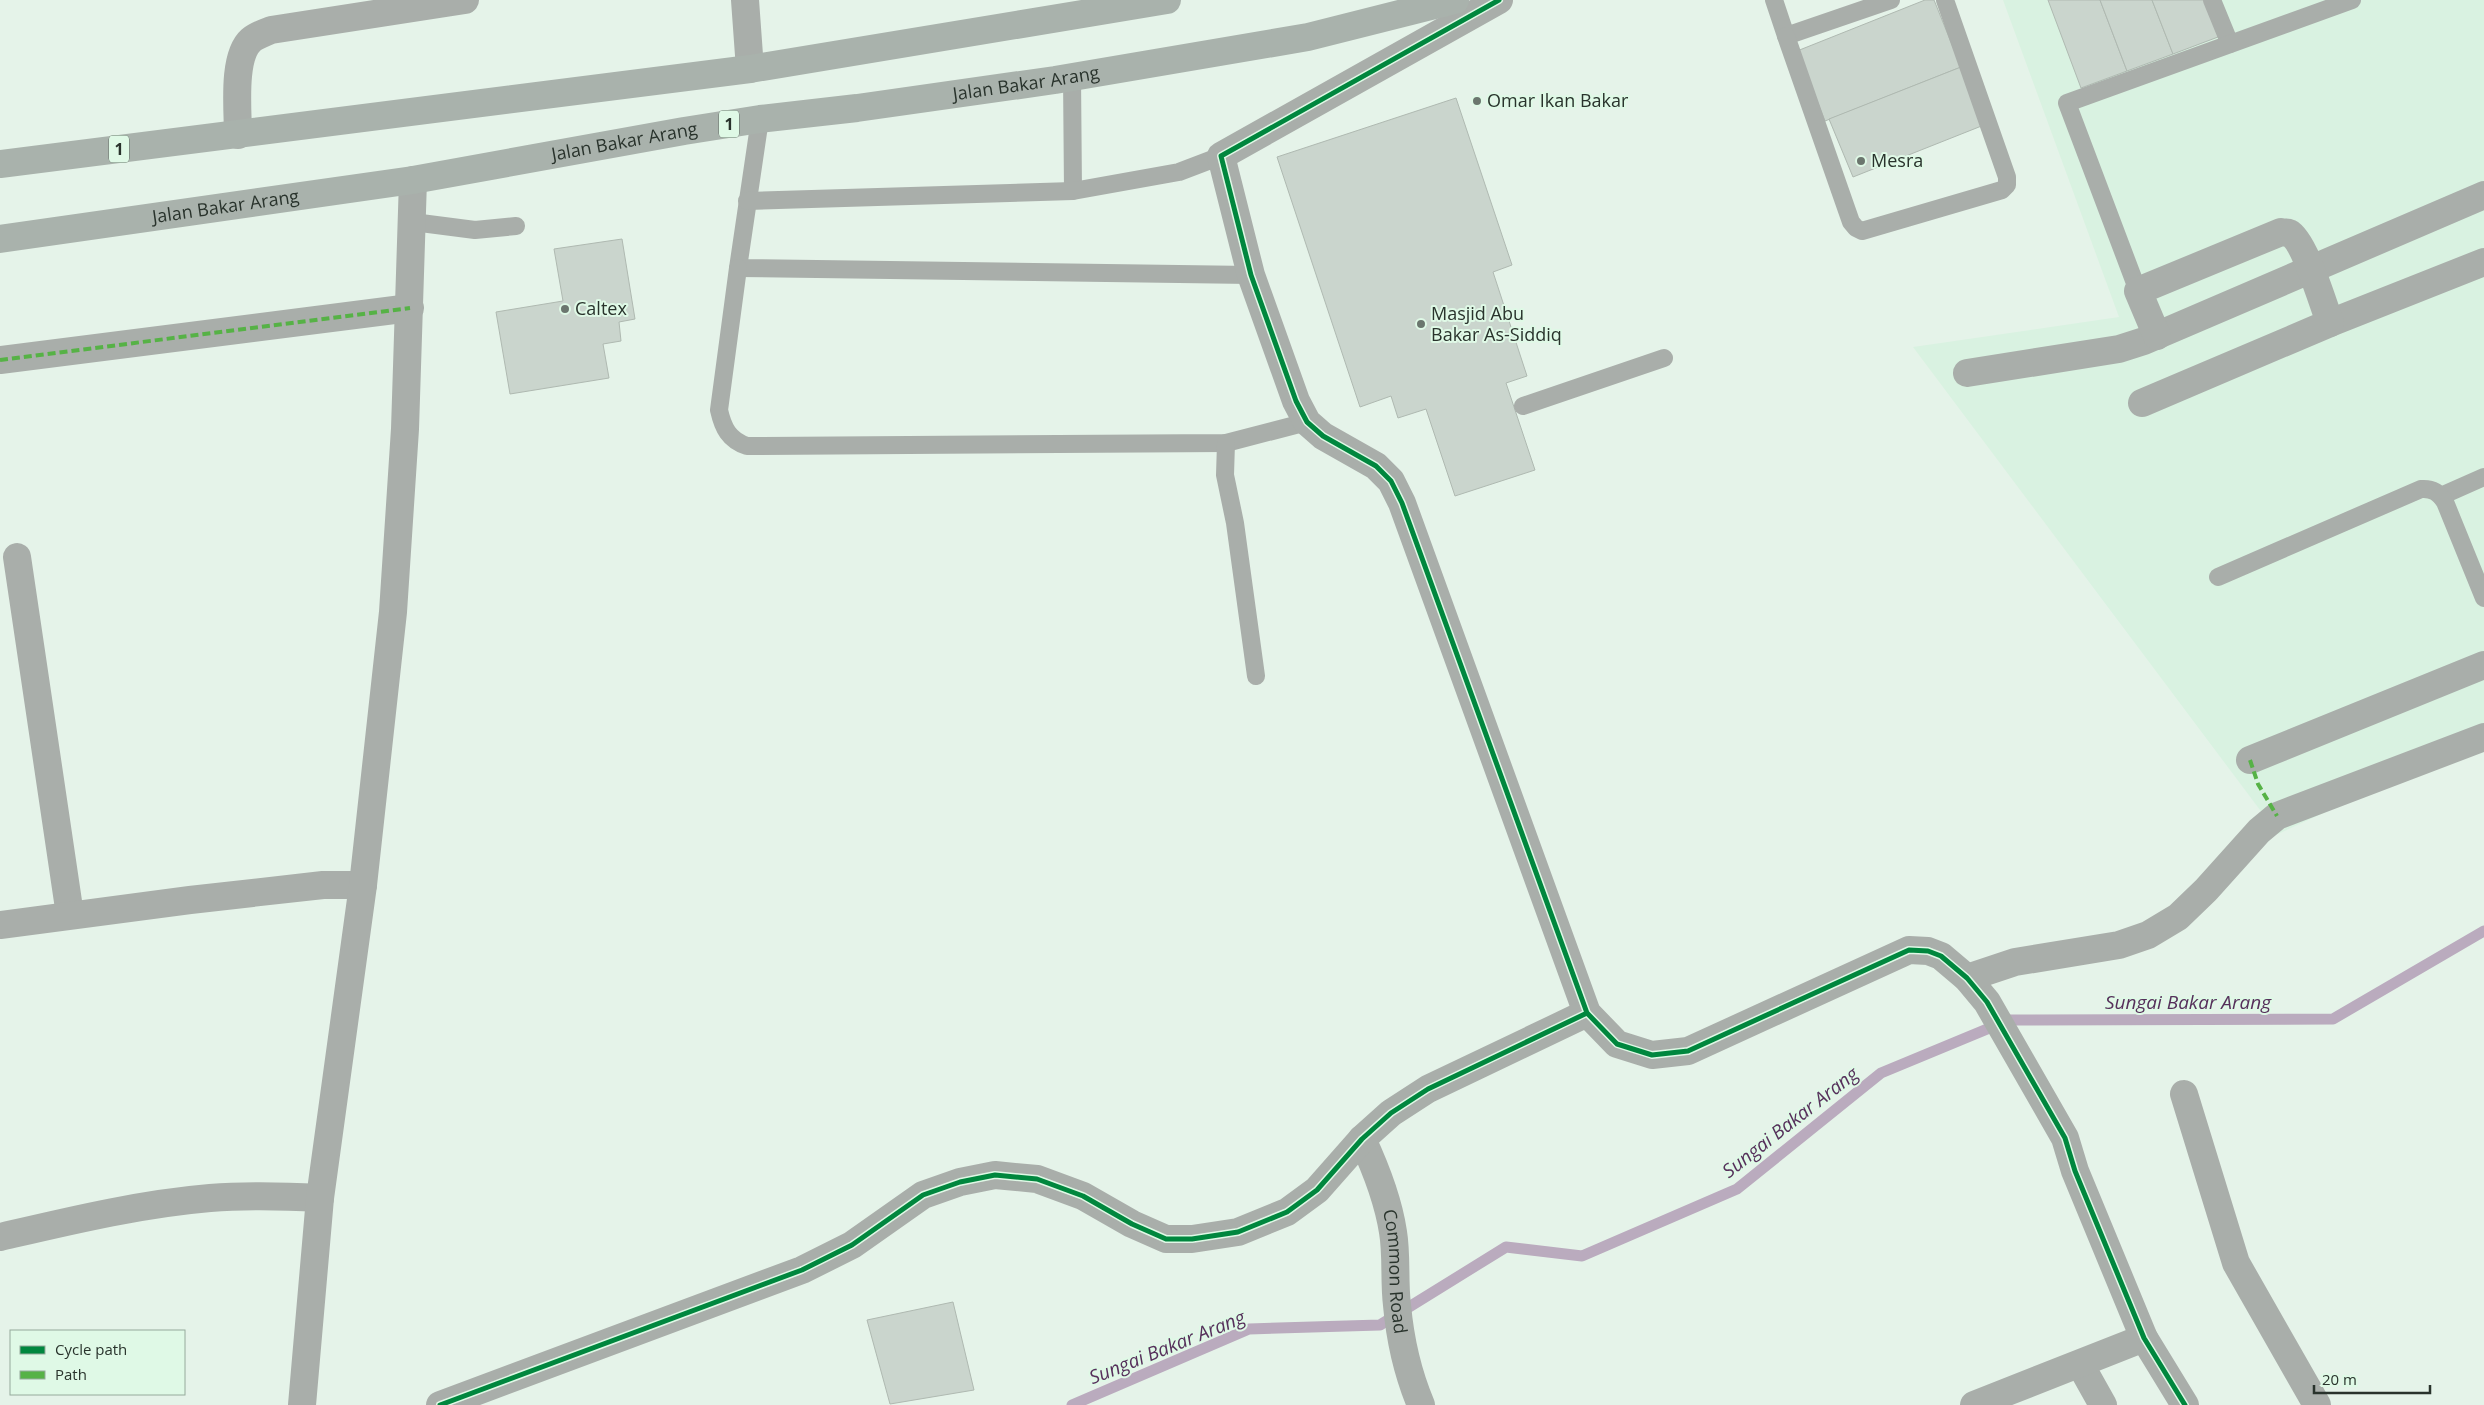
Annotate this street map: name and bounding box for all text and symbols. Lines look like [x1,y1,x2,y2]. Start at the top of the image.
street label: Jalan Bakar Arang [949,60,1101,106]
place label: Omar Ikan Bakar [1487,88,1629,112]
marker: Omar Ikan Bakar [1471,95,1483,107]
road number: 1 [719,110,739,138]
street label: Jalan Bakar Arang [547,116,699,166]
road number: 1 [109,136,129,162]
place label: Mesra [1871,148,1923,172]
marker: Mesra [1855,155,1867,167]
street label: Jalan Bakar Arang [149,183,301,228]
place label: Caltex [575,296,627,320]
place label: Masjid Abu Bakar As-Siddiq [1431,301,1562,346]
marker: Caltex [559,303,571,315]
marker: Masjid Abu Bakar As-Siddiq [1415,318,1427,330]
water label: Sungai Bakar Arang [2105,989,2272,1015]
water label: Sungai Bakar Arang [1717,1060,1864,1183]
street label: Common Road [1378,1207,1414,1335]
water label: Sungai Bakar Arang [1085,1303,1250,1390]
legend [10,1330,185,1395]
text: Cycle path [55,1339,127,1359]
scale bar [2314,1362,2430,1394]
text: Path [55,1364,87,1384]
text: 20 m [2322,1369,2357,1389]

